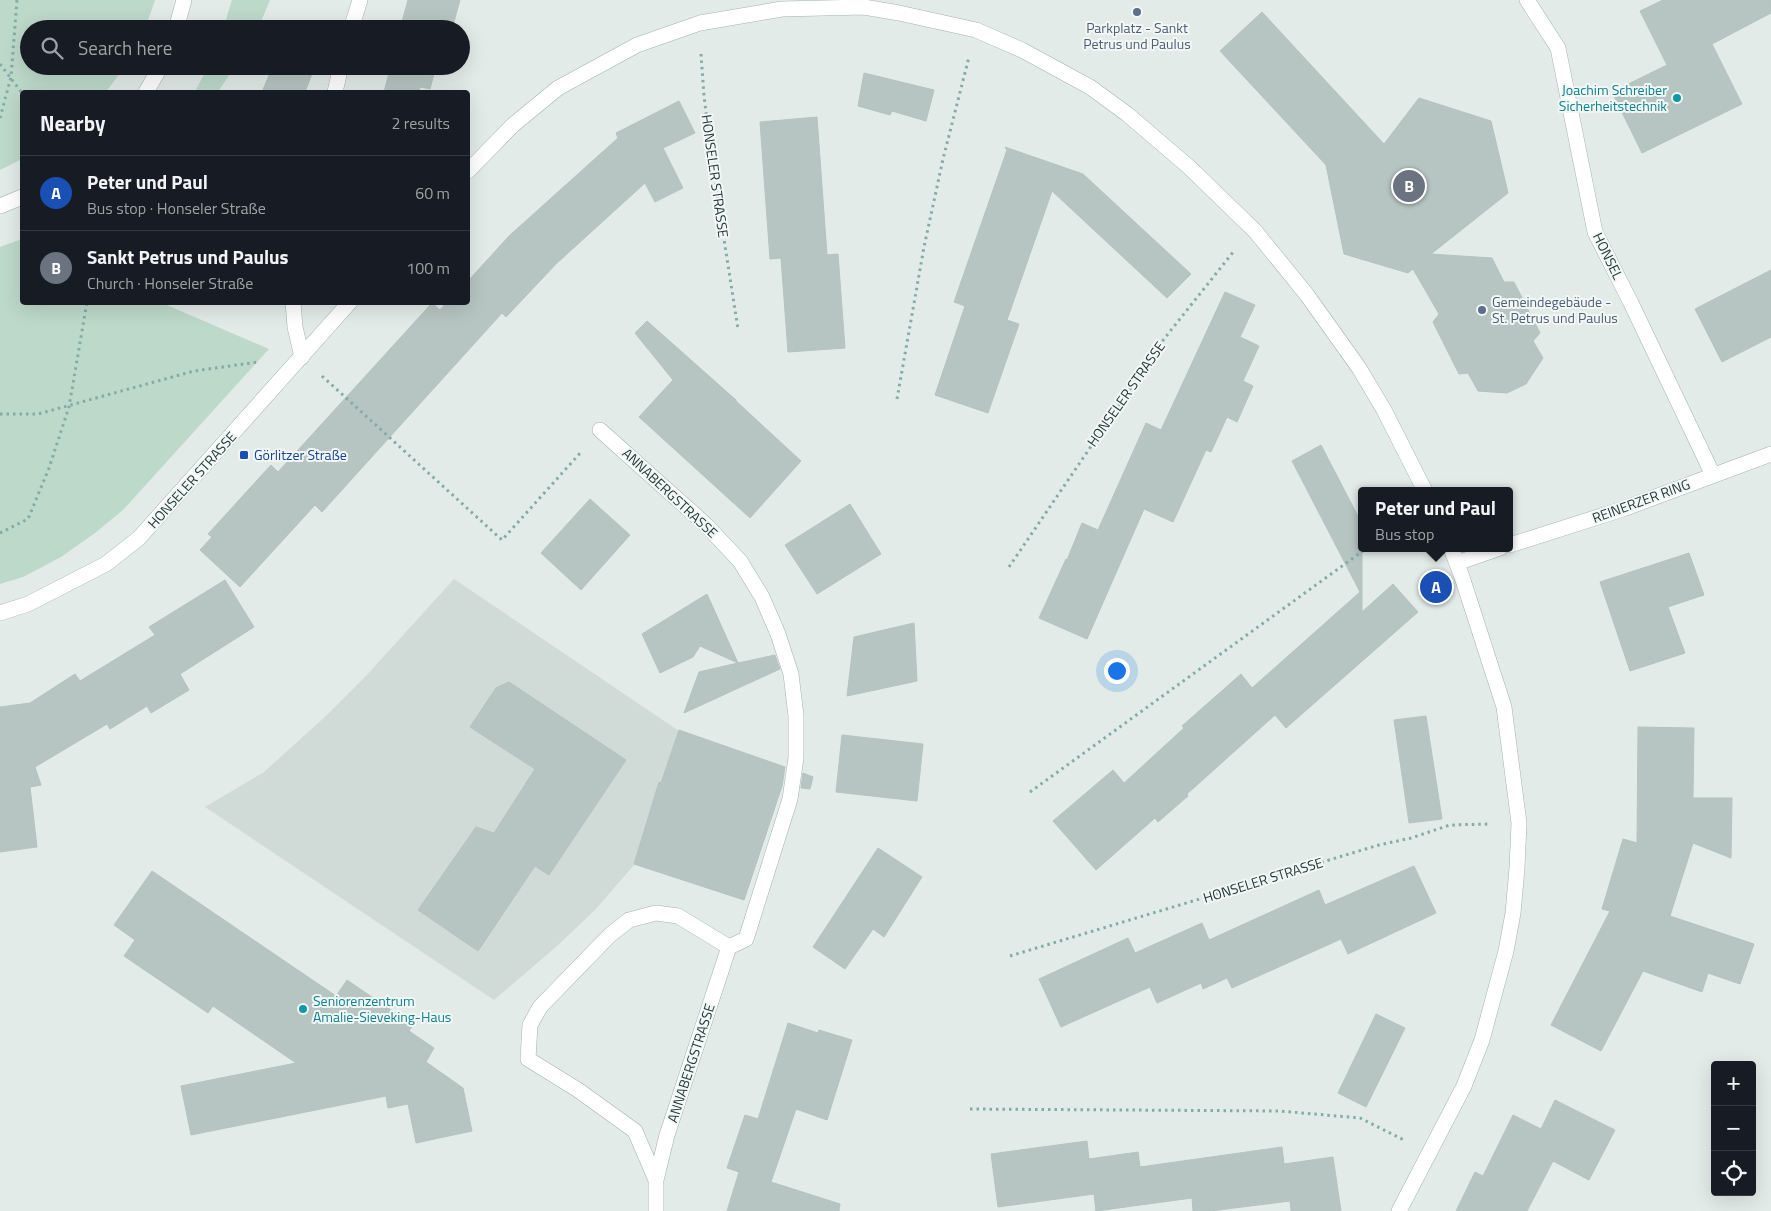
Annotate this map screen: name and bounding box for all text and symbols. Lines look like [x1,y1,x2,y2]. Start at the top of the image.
marker: Parkplatz - Sankt Petrus und Paulus [1131,6,1143,18]
place label: Parkplatz - Sankt Petrus und Paulus [1083,17,1191,54]
search box [20,20,470,75]
text: Search here [78,33,172,62]
icon: search [38,34,66,62]
place label: Joachim Schreiber Sicherheitstechnik [1559,79,1667,116]
marker: Joachim Schreiber Sicherheitstechnik [1671,92,1683,104]
text: Nearby [40,107,105,139]
text: 2 results [391,111,450,135]
street label: HONSELER STRASSE [696,113,735,239]
text: Peter und Paul [87,167,208,196]
pin: B [1393,167,1425,205]
text: A [51,181,61,205]
text: 60 m [415,181,450,205]
text: Bus stop · Honseler Straße [87,196,266,220]
street label: HONSEL [1588,229,1629,283]
text: Sankt Petrus und Paulus [87,242,289,271]
text: B [51,256,61,280]
text: 100 m [406,256,450,280]
text: Church · Honseler Straße [87,271,253,295]
place label: Gemeindegebäude - St. Petrus und Paulus [1492,291,1618,328]
marker: Gemeindegebäude - St. Petrus und Paulus [1476,304,1488,316]
street label: HONSELER STRASSE [1081,337,1170,451]
street label: HONSELER STRASSE [142,426,241,533]
street label: ANNABERGSTRASSE [618,443,723,543]
place label: Görlitzer Straße [254,444,347,465]
marker: Görlitzer Straße [238,449,250,461]
street label: REINERZER RING [1589,473,1693,528]
popup [1358,487,1513,552]
text: Peter und Paul [1375,493,1496,522]
text: Bus stop [1375,522,1434,546]
pin: A [1420,568,1452,606]
your location [1104,658,1130,684]
street label: HONSELER STRASSE [1200,851,1326,908]
place label: Seniorenzentrum Amalie-Sieveking-Haus [313,990,451,1027]
street label: ANNABERGSTRASSE [661,1000,720,1125]
marker: Seniorenzentrum Amalie-Sieveking-Haus [297,1003,309,1015]
map controls [1711,1061,1756,1196]
button: + [1711,1061,1756,1106]
button: − [1711,1106,1756,1151]
button: locate [1711,1151,1756,1196]

